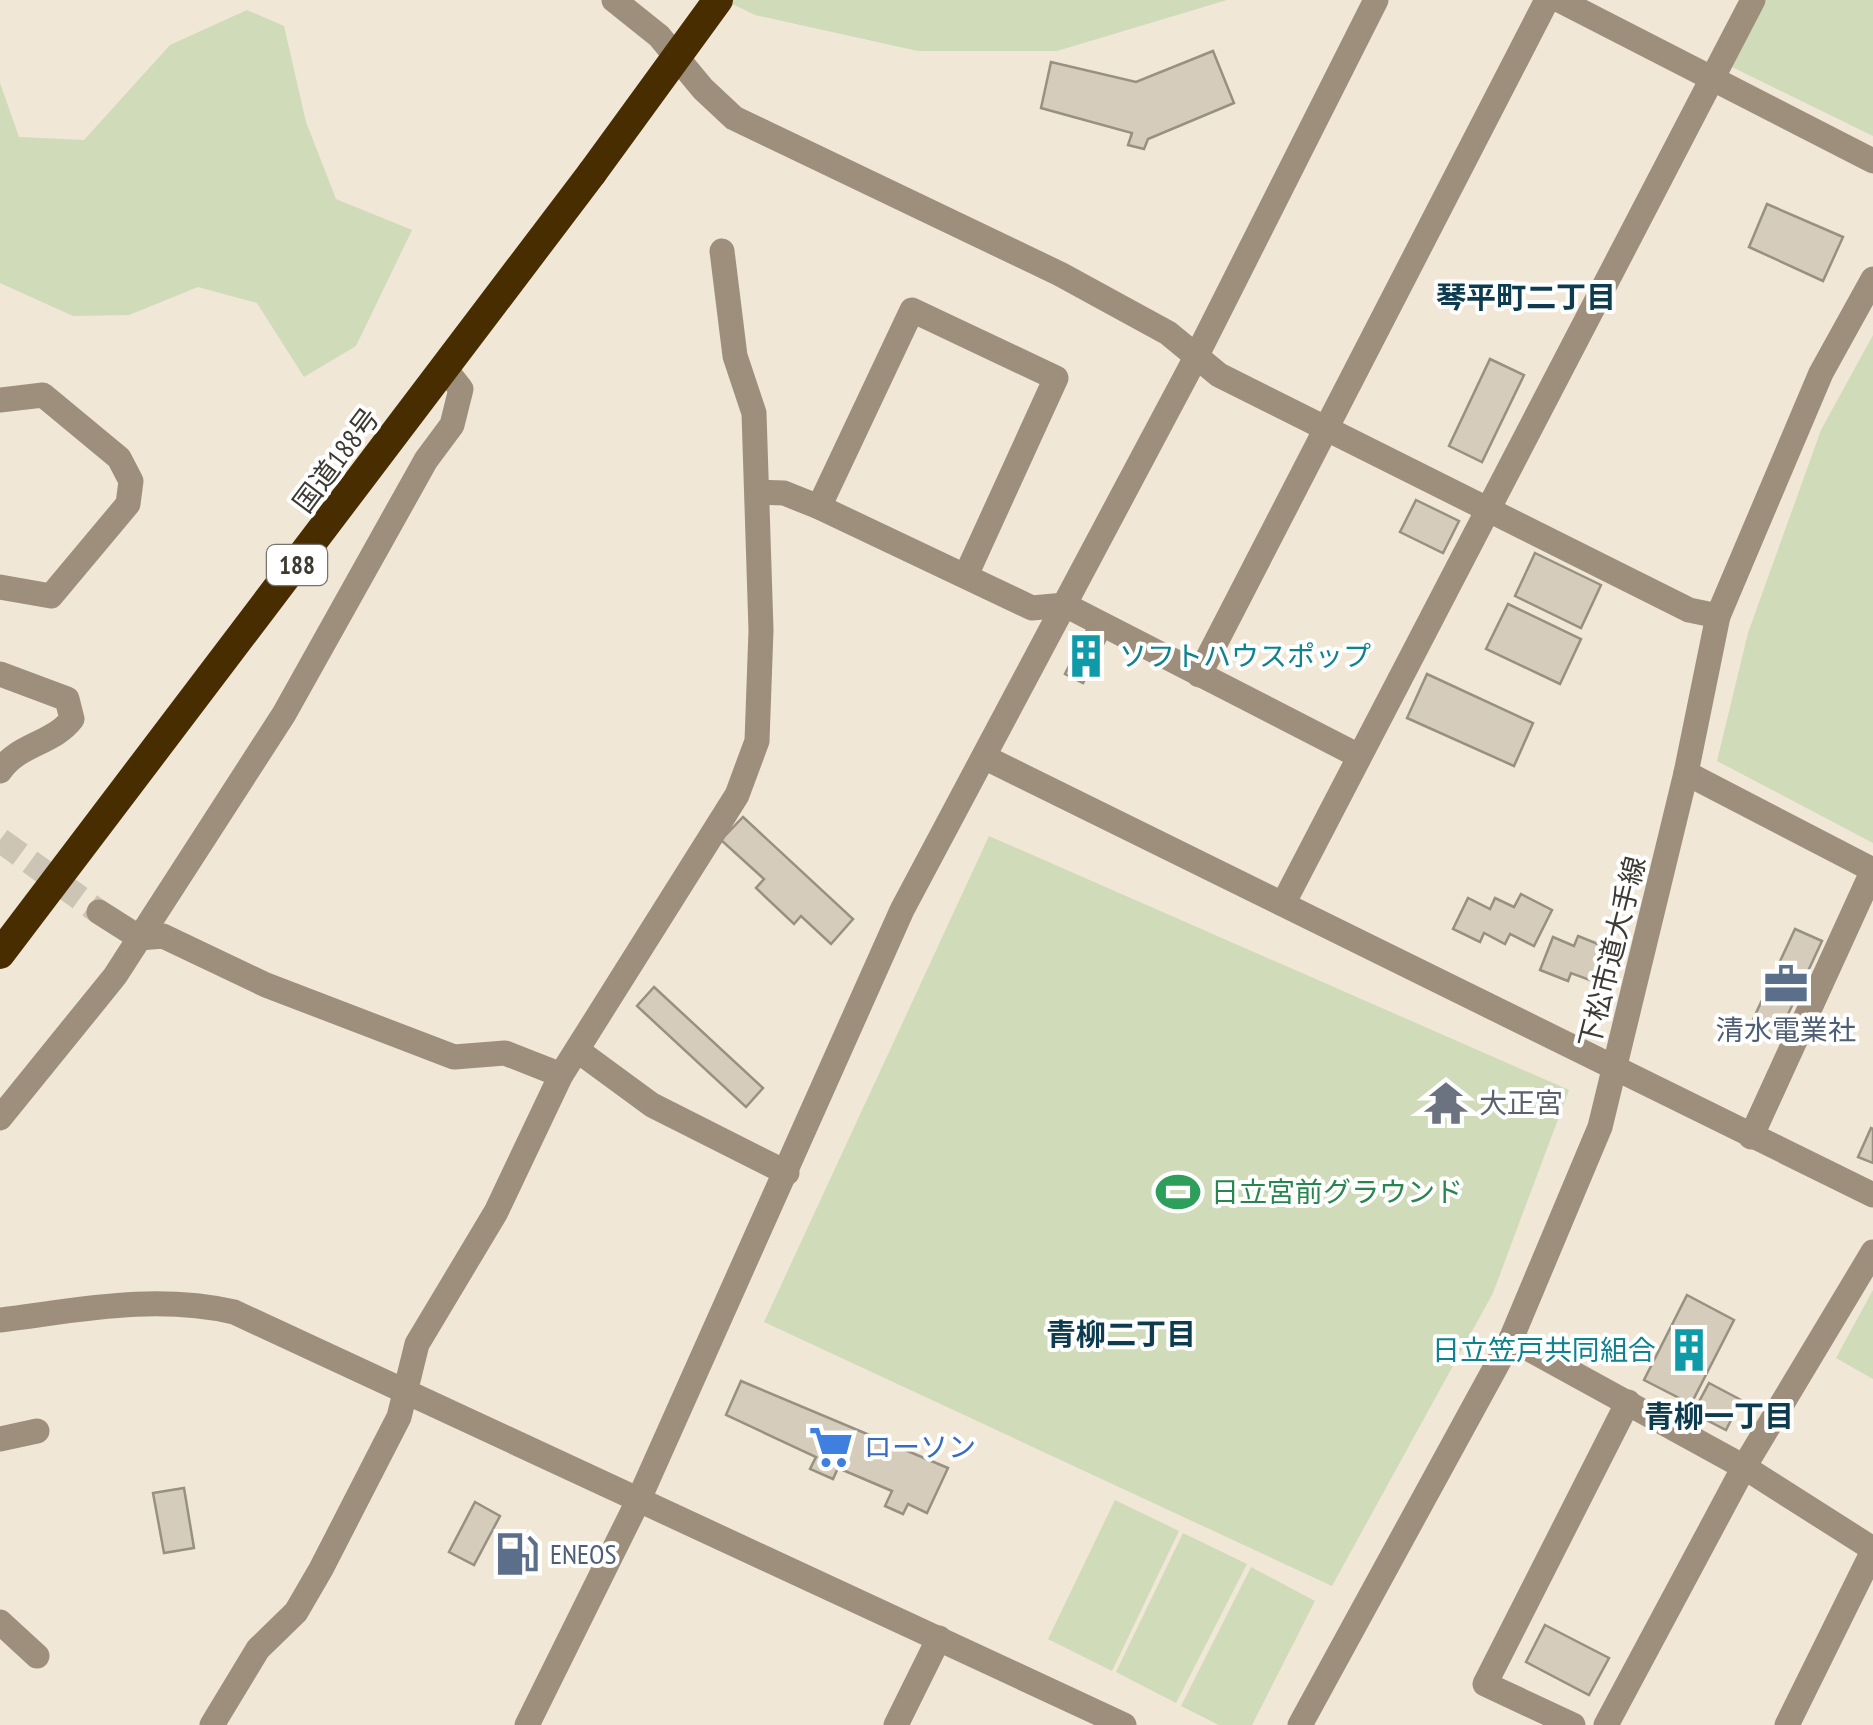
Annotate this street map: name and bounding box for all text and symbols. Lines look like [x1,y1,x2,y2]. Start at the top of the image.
district label: 琴平町二丁目 [1436,277,1616,316]
street label: 国道188号 [284,400,387,519]
road number: 188 [267,545,327,585]
building icon: ソフトハウスポップ [1062,632,1110,680]
place label: ソフトハウスポップ [1119,637,1371,674]
street label: 下松市道大手線 [1570,852,1653,1051]
office icon: 清水電業社 [1762,960,1810,1008]
place label: 清水電業社 [1716,1011,1856,1048]
temple icon: 大正宮 [1422,1079,1470,1127]
place label: 大正宮 [1479,1084,1563,1121]
sports icon: 日立宮前グラウンド [1154,1168,1202,1216]
place label: 日立宮前グラウンド [1211,1173,1463,1210]
district label: 青柳二丁目 [1046,1314,1196,1353]
building icon: 日立笠戸共同組合 [1665,1326,1713,1374]
place label: 日立笠戸共同組合 [1432,1331,1656,1368]
district label: 青柳一丁目 [1644,1396,1794,1435]
supermarket icon: ローソン [807,1423,855,1471]
place label: ローソン [864,1428,976,1465]
fuel station icon: ENEOS [493,1530,541,1578]
place label: ENEOS [550,1535,616,1572]

